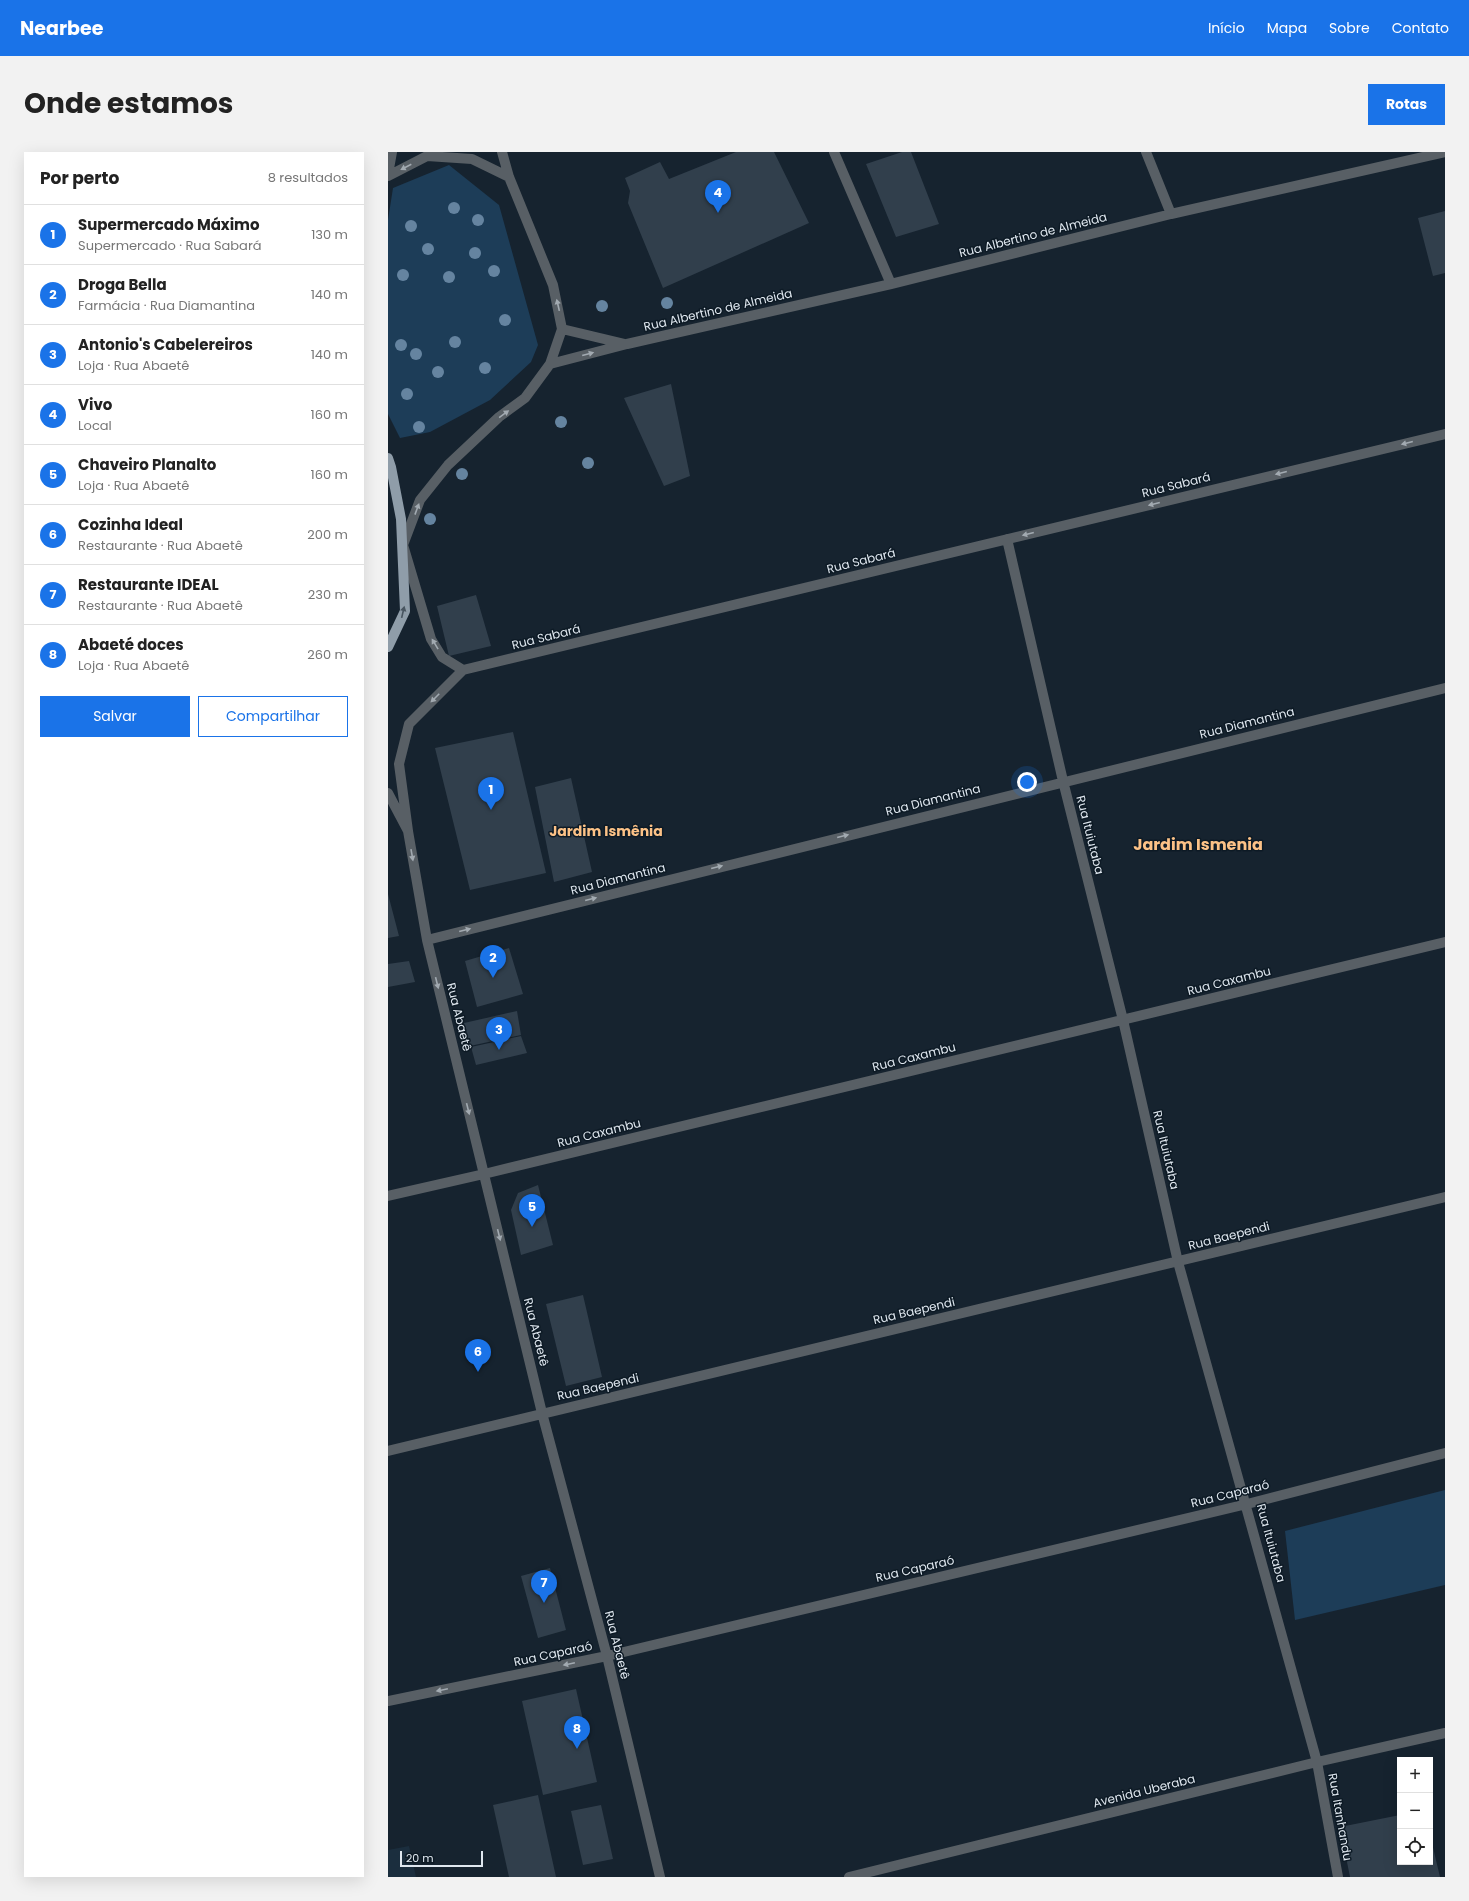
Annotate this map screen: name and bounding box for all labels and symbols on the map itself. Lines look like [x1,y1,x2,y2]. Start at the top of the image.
one-way arrow [400,164,412,170]
pin: 4 [705,180,731,213]
street label: Rua Albertino de Almeida [957,208,1109,261]
street label: Rua Albertino de Almeida [642,284,794,335]
one-way arrow [555,299,561,311]
one-way arrow [582,351,594,357]
one-way arrow [498,410,509,418]
one-way arrow [1401,440,1413,446]
street label: Rua Sabará [1140,468,1212,501]
one-way arrow [1274,471,1287,477]
one-way arrow [1148,501,1160,507]
one-way arrow [414,502,420,514]
one-way arrow [1022,532,1034,538]
street label: Rua Sabará [825,544,897,577]
one-way arrow [401,605,407,618]
street label: Rua Sabará [510,620,582,653]
one-way arrow [431,638,438,650]
one-way arrow [430,693,440,703]
street label: Rua Diamantina [1198,703,1296,743]
your location [1017,772,1037,792]
pin: 1 [478,777,504,810]
street label: Rua Diamantina [884,780,982,820]
street label: Rua Ituiutaba [1072,794,1108,876]
district label: Jardim Ismênia [549,821,663,841]
one-way arrow [837,833,849,839]
district label: Jardim Ismenia [1133,833,1263,856]
one-way arrow [409,849,415,861]
street label: Rua Diamantina [569,859,667,899]
one-way arrow [711,864,723,870]
one-way arrow [585,895,597,901]
one-way arrow [459,927,471,933]
pin: 2 [480,945,506,978]
street label: Rua Caxambu [1185,962,1273,999]
one-way arrow [435,976,441,989]
street label: Rua Abaetê [443,981,476,1053]
pin: 3 [486,1017,512,1050]
street label: Rua Caxambu [870,1038,958,1075]
one-way arrow [465,1103,471,1115]
street label: Rua Ituiutaba [1149,1109,1184,1191]
street label: Rua Caxambu [555,1114,643,1151]
pin: 5 [519,1194,545,1227]
street label: Rua Baependi [1186,1217,1271,1254]
one-way arrow [496,1229,502,1241]
street label: Rua Baependi [871,1293,957,1328]
street label: Rua Abaetê [520,1296,553,1368]
pin: 6 [465,1339,491,1372]
street label: Rua Baependi [555,1369,641,1404]
street label: Rua Caparaó [1189,1475,1271,1511]
street label: Rua Ituiutaba [1253,1502,1290,1584]
street label: Rua Caparaó [874,1551,956,1586]
pin: 7 [531,1570,557,1603]
street label: Rua Abaetê [601,1609,634,1681]
street label: Rua Caparaó [512,1637,594,1670]
one-way arrow [563,1661,575,1667]
one-way arrow [436,1687,448,1693]
pin: 8 [564,1716,590,1749]
street label: Avenida Uberaba [1091,1770,1197,1811]
street label: Rua Itanhandu [1324,1772,1357,1862]
scale bar [400,1849,483,1868]

